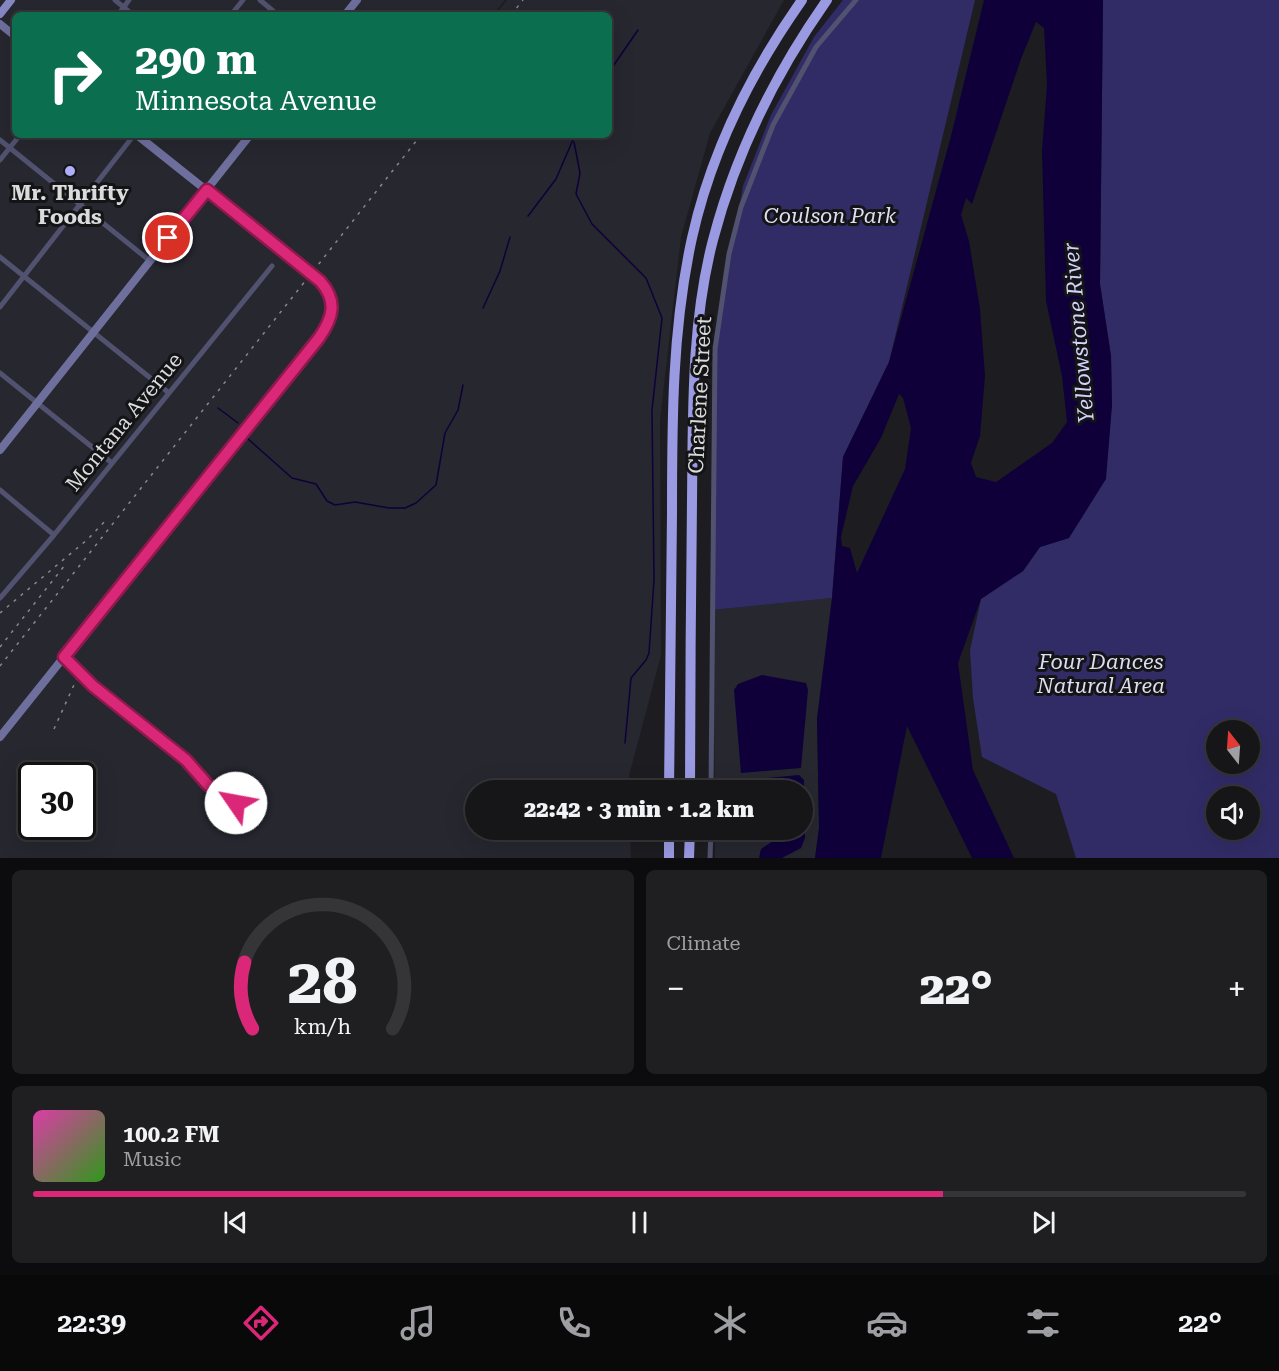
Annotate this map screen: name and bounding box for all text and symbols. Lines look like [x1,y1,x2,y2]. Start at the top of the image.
text: 290 m [135,35,257,84]
icon: right [36,36,114,114]
text: Minnesota Avenue [135,85,376,117]
marker: Mr. Thrifty Foods [63,164,77,178]
place label: Mr. Thrifty Foods [11,181,129,229]
park label: Coulson Park [764,204,897,228]
pin [142,212,193,263]
icon: arrive [151,221,184,254]
water label: Yellowstone River [1058,241,1099,424]
street label: Charlene Street [684,316,716,474]
street label: Montana Avenue [61,348,187,496]
park label: Four Dances Natural Area [1036,650,1165,698]
north arrow [1206,720,1260,774]
map controls [1206,720,1260,840]
speed limit sign: 30 [18,762,96,840]
position arrow [204,771,268,835]
button: sound [1206,786,1260,840]
text: 22:42 · 3 min · 1.2 km [524,797,754,822]
text: Climate [667,931,741,955]
text: 28 [288,945,358,1018]
text: 22° [920,962,993,1015]
text: − [667,969,685,1008]
text: + [1228,969,1246,1008]
text: km/h [294,1014,352,1039]
text: 100.2 FM [123,1122,220,1147]
text: Music [123,1147,182,1171]
icon: previous [219,1206,252,1239]
icon: pause [623,1206,656,1239]
icon: next [1027,1206,1060,1239]
icon: directions [240,1302,282,1344]
icon: music [397,1302,439,1344]
icon: phone [553,1302,595,1344]
icon: climate [709,1302,751,1344]
icon: car [866,1302,908,1344]
icon: filters [1022,1302,1064,1344]
text: 22:39 [57,1307,126,1339]
text: 22° [1178,1307,1222,1339]

